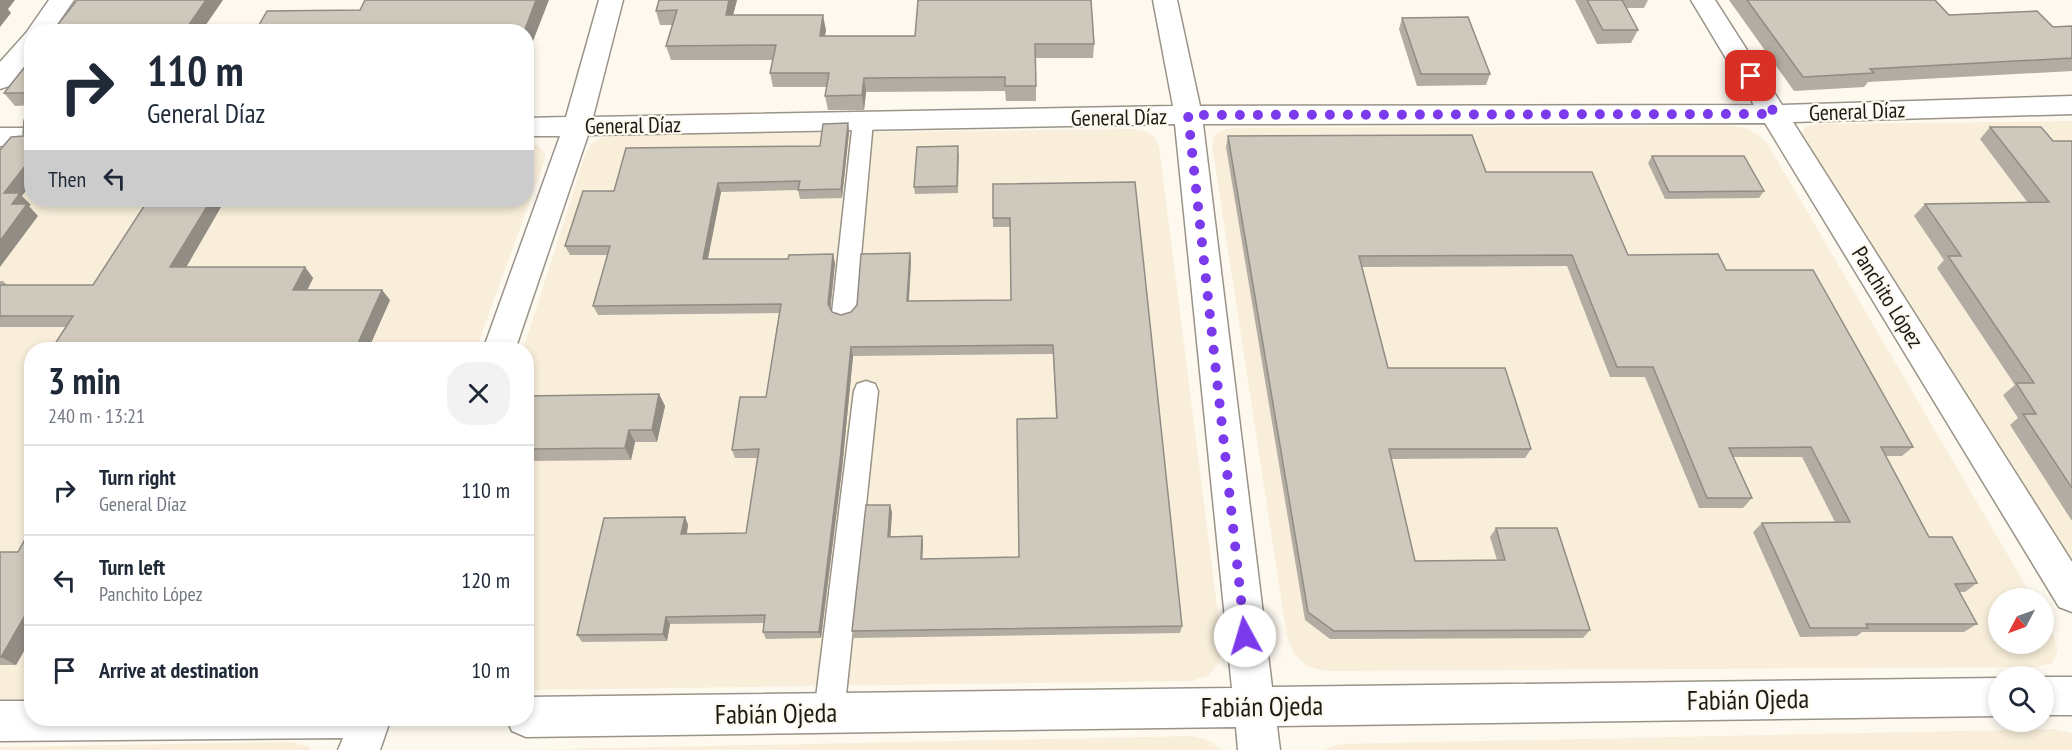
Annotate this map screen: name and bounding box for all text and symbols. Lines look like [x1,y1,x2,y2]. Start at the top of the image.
text: 110 m [147,43,244,98]
icon: right [48,48,126,126]
pin [1725,50,1776,101]
icon: arrive [1734,59,1767,92]
street label: General Díaz [1808,95,1906,127]
text: General Díaz [147,96,265,130]
street label: General Díaz [1071,102,1167,132]
street label: General Díaz [585,110,681,140]
icon: left [98,162,131,195]
text: Then [48,165,86,193]
street label: Panchito López [1846,241,1930,353]
text: 3 min [48,357,121,404]
button: close [447,362,510,425]
text: 240 m · 13:21 [48,403,145,429]
text: Turn right [99,463,176,491]
icon: right [48,474,81,507]
text: 110 m [461,476,510,504]
text: General Díaz [99,491,187,517]
text: Turn left [99,553,165,581]
icon: left [48,564,81,597]
text: 120 m [461,566,510,594]
text: Panchito López [99,581,203,607]
north arrow [1988,588,2054,654]
map controls [1988,588,2054,732]
position arrow [1213,604,1277,668]
icon: arrive [48,654,81,687]
text: Arrive at destination [99,656,259,684]
text: 10 m [471,656,510,684]
button: search [1988,666,2054,732]
street label: Fabián Ojeda [1687,681,1809,717]
street label: Fabián Ojeda [1201,688,1323,724]
street label: Fabián Ojeda [715,695,837,731]

